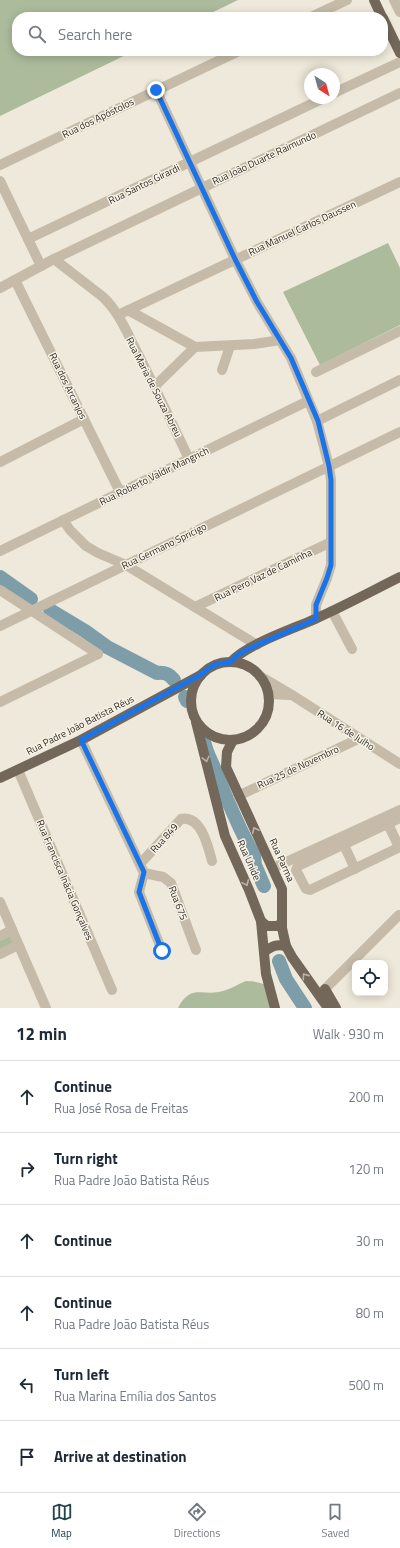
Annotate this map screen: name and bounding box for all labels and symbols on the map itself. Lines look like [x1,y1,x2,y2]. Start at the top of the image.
north arrow [304,68,340,104]
route end [147,81,165,99]
street label: Rua dos Apóstolos [60,94,137,142]
street label: Rua João Duarte Raimundo [210,127,318,189]
street label: Rua Santos Girardi [106,160,182,208]
street label: Rua Manuel Carlos Daussen [246,196,358,260]
street label: Rua Maria de Souza Abreu [122,335,186,439]
street label: Rua dos Arcanjos [45,350,91,422]
street label: Rua Roberto Valdir Mangrich [97,443,211,509]
street label: Rua Germano Spricigo [119,519,209,573]
street label: Rua Pero Vaz de Caminha [212,545,314,605]
street label: Rua Padre João Batista Réus [23,691,137,759]
street label: Rua 16 de Julho [314,706,378,754]
street label: Rua 25 de Novembro [255,741,341,793]
one-way arrow [201,756,209,763]
street label: Rua Francisca Inácia Gonçalves [33,817,97,943]
street label: Rua 849 [147,820,182,856]
one-way arrow [252,827,260,835]
street label: Rua Parma [266,836,298,884]
street label: Rua Unide [233,837,265,883]
one-way arrow [241,878,249,886]
street label: Rua 675 [165,884,191,923]
route start [153,942,171,960]
one-way arrow [303,974,310,981]

